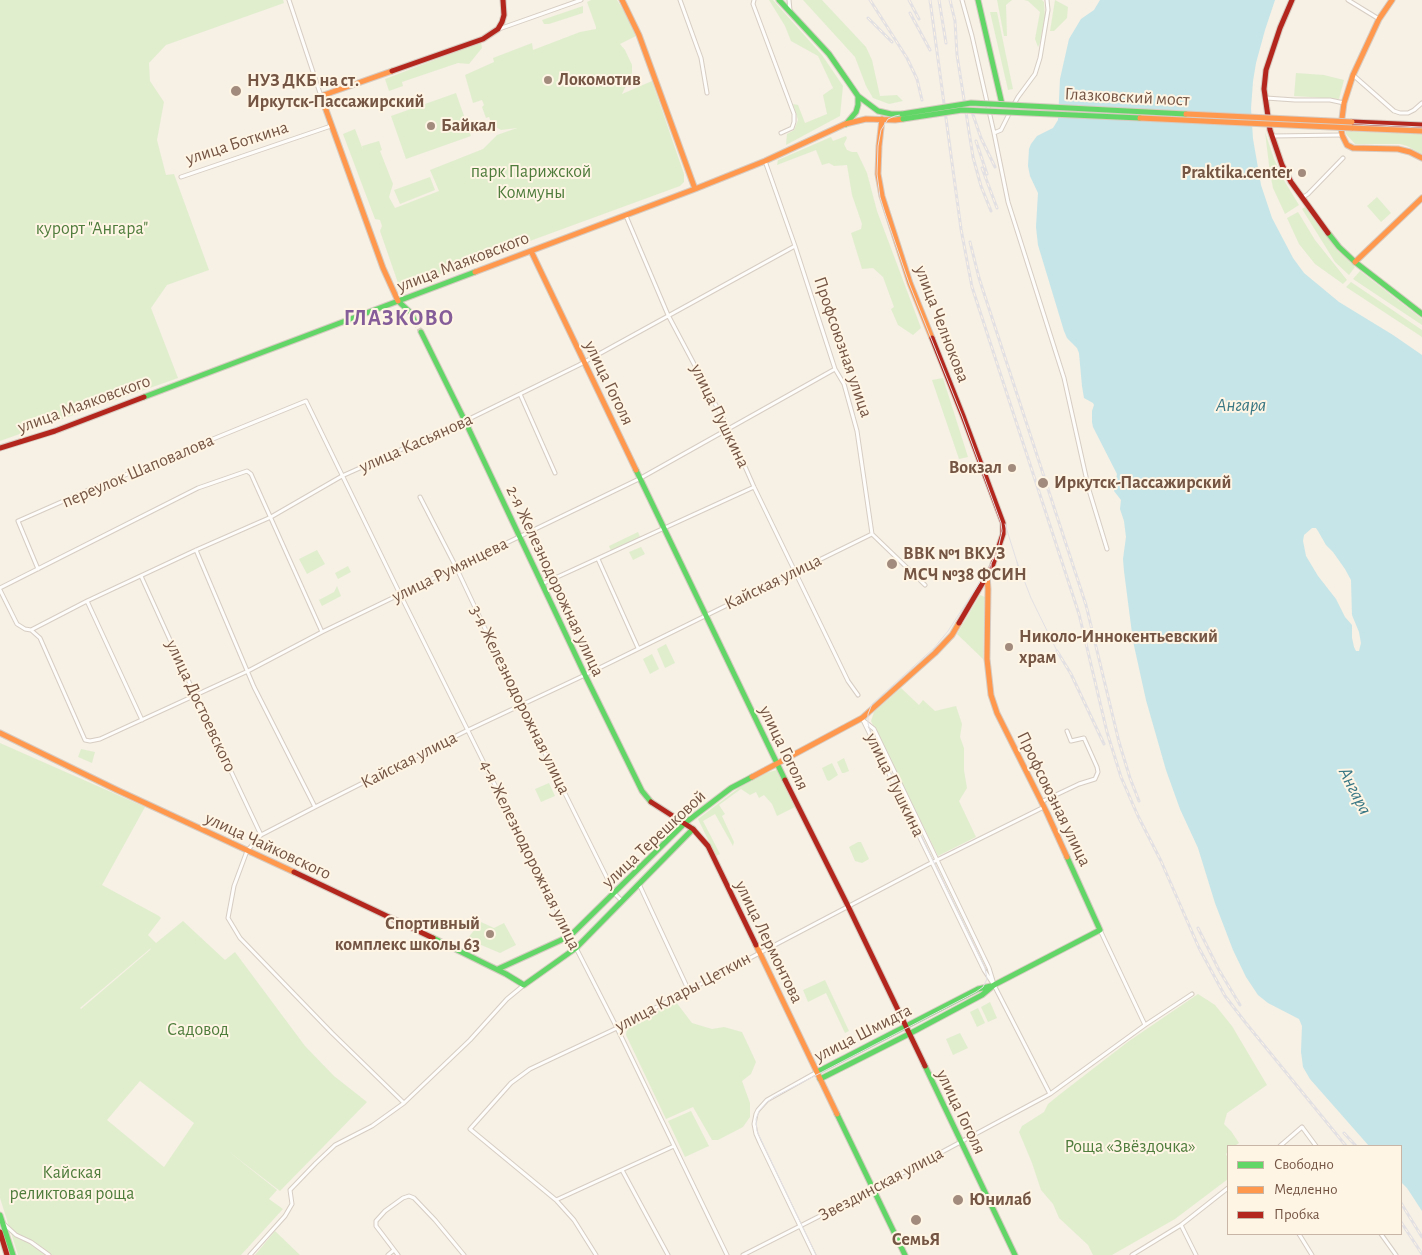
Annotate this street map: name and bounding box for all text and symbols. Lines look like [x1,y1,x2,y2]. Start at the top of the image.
place label: Локомотив [558,69,641,91]
place label: НУЗ ДКБ на ст. Иркутск-Пассажирский [247,70,424,112]
marker: Локомотив [542,74,554,86]
street label: Глазковский мост [1064,83,1190,111]
marker: НУЗ ДКБ на ст. Иркутск-Пассажирский [229,84,243,98]
place label: Байкал [441,115,496,137]
street label: улица Боткина [183,116,291,170]
marker: Байкал [425,120,437,132]
park label: парк Парижской Коммуны [471,161,591,203]
place label: Praktika.center [1181,162,1292,184]
marker: Praktika.center [1296,167,1308,179]
park label: курорт "Ангара" [36,218,148,240]
street label: улица Маяковского [394,227,532,297]
street label: улица Челнокова [910,262,974,386]
street label: Профсоюзная улица [809,274,877,420]
district label: ГЛАЗКОВО [343,305,455,331]
street label: улица Гоголя [579,337,639,429]
street label: улица Пушкина [686,361,754,471]
street label: улица Маяковского [15,370,153,438]
water label: Ангара [1216,394,1266,416]
street label: улица Касьянова [356,408,476,478]
street label: переулок Шаповалова [59,429,217,513]
place label: Вокзал [949,457,1002,479]
marker: Вокзал [1006,462,1018,474]
place label: Иркутск-Пассажирский [1054,472,1231,494]
marker: Иркутск-Пассажирский [1036,476,1050,490]
street label: 2-я Железнодорожная улица [501,482,609,680]
street label: улица Румянцева [389,533,511,607]
place label: ВВК №1 ВКУЗ МСЧ №38 ФСИН [903,543,1027,586]
street label: Кайская улица [721,549,825,615]
marker: ВВК №1 ВКУЗ МСЧ №38 ФСИН [885,557,899,571]
street label: 3-я Железнодорожная улица [465,602,575,798]
place label: Николо-Иннокентьевский храм [1019,626,1218,669]
street label: улица Достоевского [161,637,241,775]
marker: Николо-Иннокентьевский храм [1003,641,1015,653]
street label: улица Гоголя [754,702,814,794]
street label: Кайская улица [357,727,461,793]
street label: Профсоюзная улица [1012,728,1096,870]
street label: улица Пушкина [861,730,929,840]
street label: 4-я Железнодорожная улица [475,756,585,954]
water label: Ангара [1333,763,1377,819]
street label: улица Терешковой [598,785,710,893]
street label: улица Чайковского [202,807,334,885]
street label: улица Лермонтова [730,877,808,1007]
place label: Спортивный комплекс школы 63 [335,913,480,956]
marker: Спортивный комплекс школы 63 [484,928,496,940]
street label: улица Клары Цеткин [611,947,755,1037]
street label: улица Шмидта [811,999,915,1067]
park label: Садовод [167,1019,229,1041]
street label: улица Гоголя [931,1066,991,1158]
park label: Роща «Звёздочка» [1064,1136,1196,1158]
street label: Звездинская улица [815,1142,947,1226]
legend [1227,1145,1402,1235]
text: Свободно [1274,1157,1334,1172]
park label: Кайская реликтовая роща [9,1162,135,1204]
text: Медленно [1274,1182,1338,1197]
place label: Юнилаб [969,1189,1031,1211]
marker: Юнилаб [951,1193,965,1207]
text: Пробка [1274,1207,1320,1222]
marker: СемьЯ [909,1213,923,1227]
place label: СемьЯ [892,1229,940,1251]

